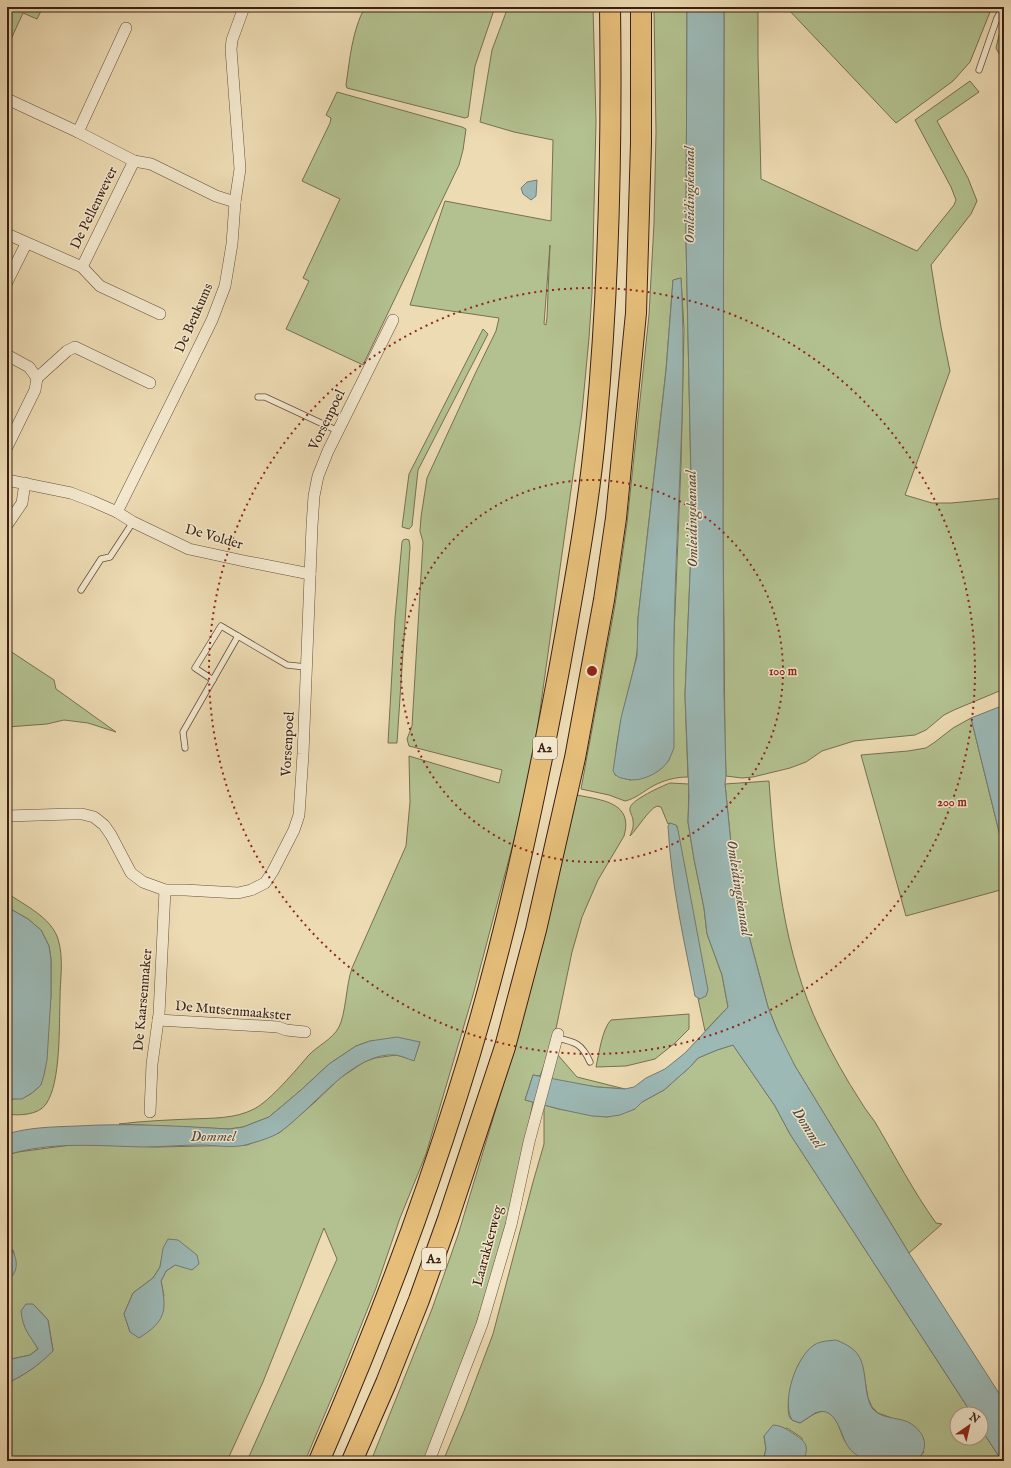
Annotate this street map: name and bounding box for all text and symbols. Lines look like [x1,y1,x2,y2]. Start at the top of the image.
water label: Omleidingskanaal [680,145,700,243]
street label: De Pellenwever [66,164,122,252]
street label: De Beukums [171,280,217,356]
street label: Vorsenpoel [304,387,349,454]
water label: Omleidingskanaal [682,469,703,568]
street label: De Volder [183,520,245,554]
centre of rings [585,664,599,678]
text: 100 m [769,664,798,679]
street label: Vorsenpoel [277,711,299,778]
road number: A2 [533,737,557,759]
text: 200 m [937,795,967,810]
water label: Omleidingskanaal [721,839,756,939]
street label: De Kaarsenmaker [130,948,156,1052]
street label: De Mutsenmaakster [174,997,292,1025]
water label: Dommel [788,1104,829,1153]
water label: Dommel [190,1127,237,1146]
street label: Laarakkerweg [469,1203,508,1288]
road number: A2 [422,1248,446,1270]
north arrow [949,1406,989,1446]
text: N [965,1410,982,1427]

